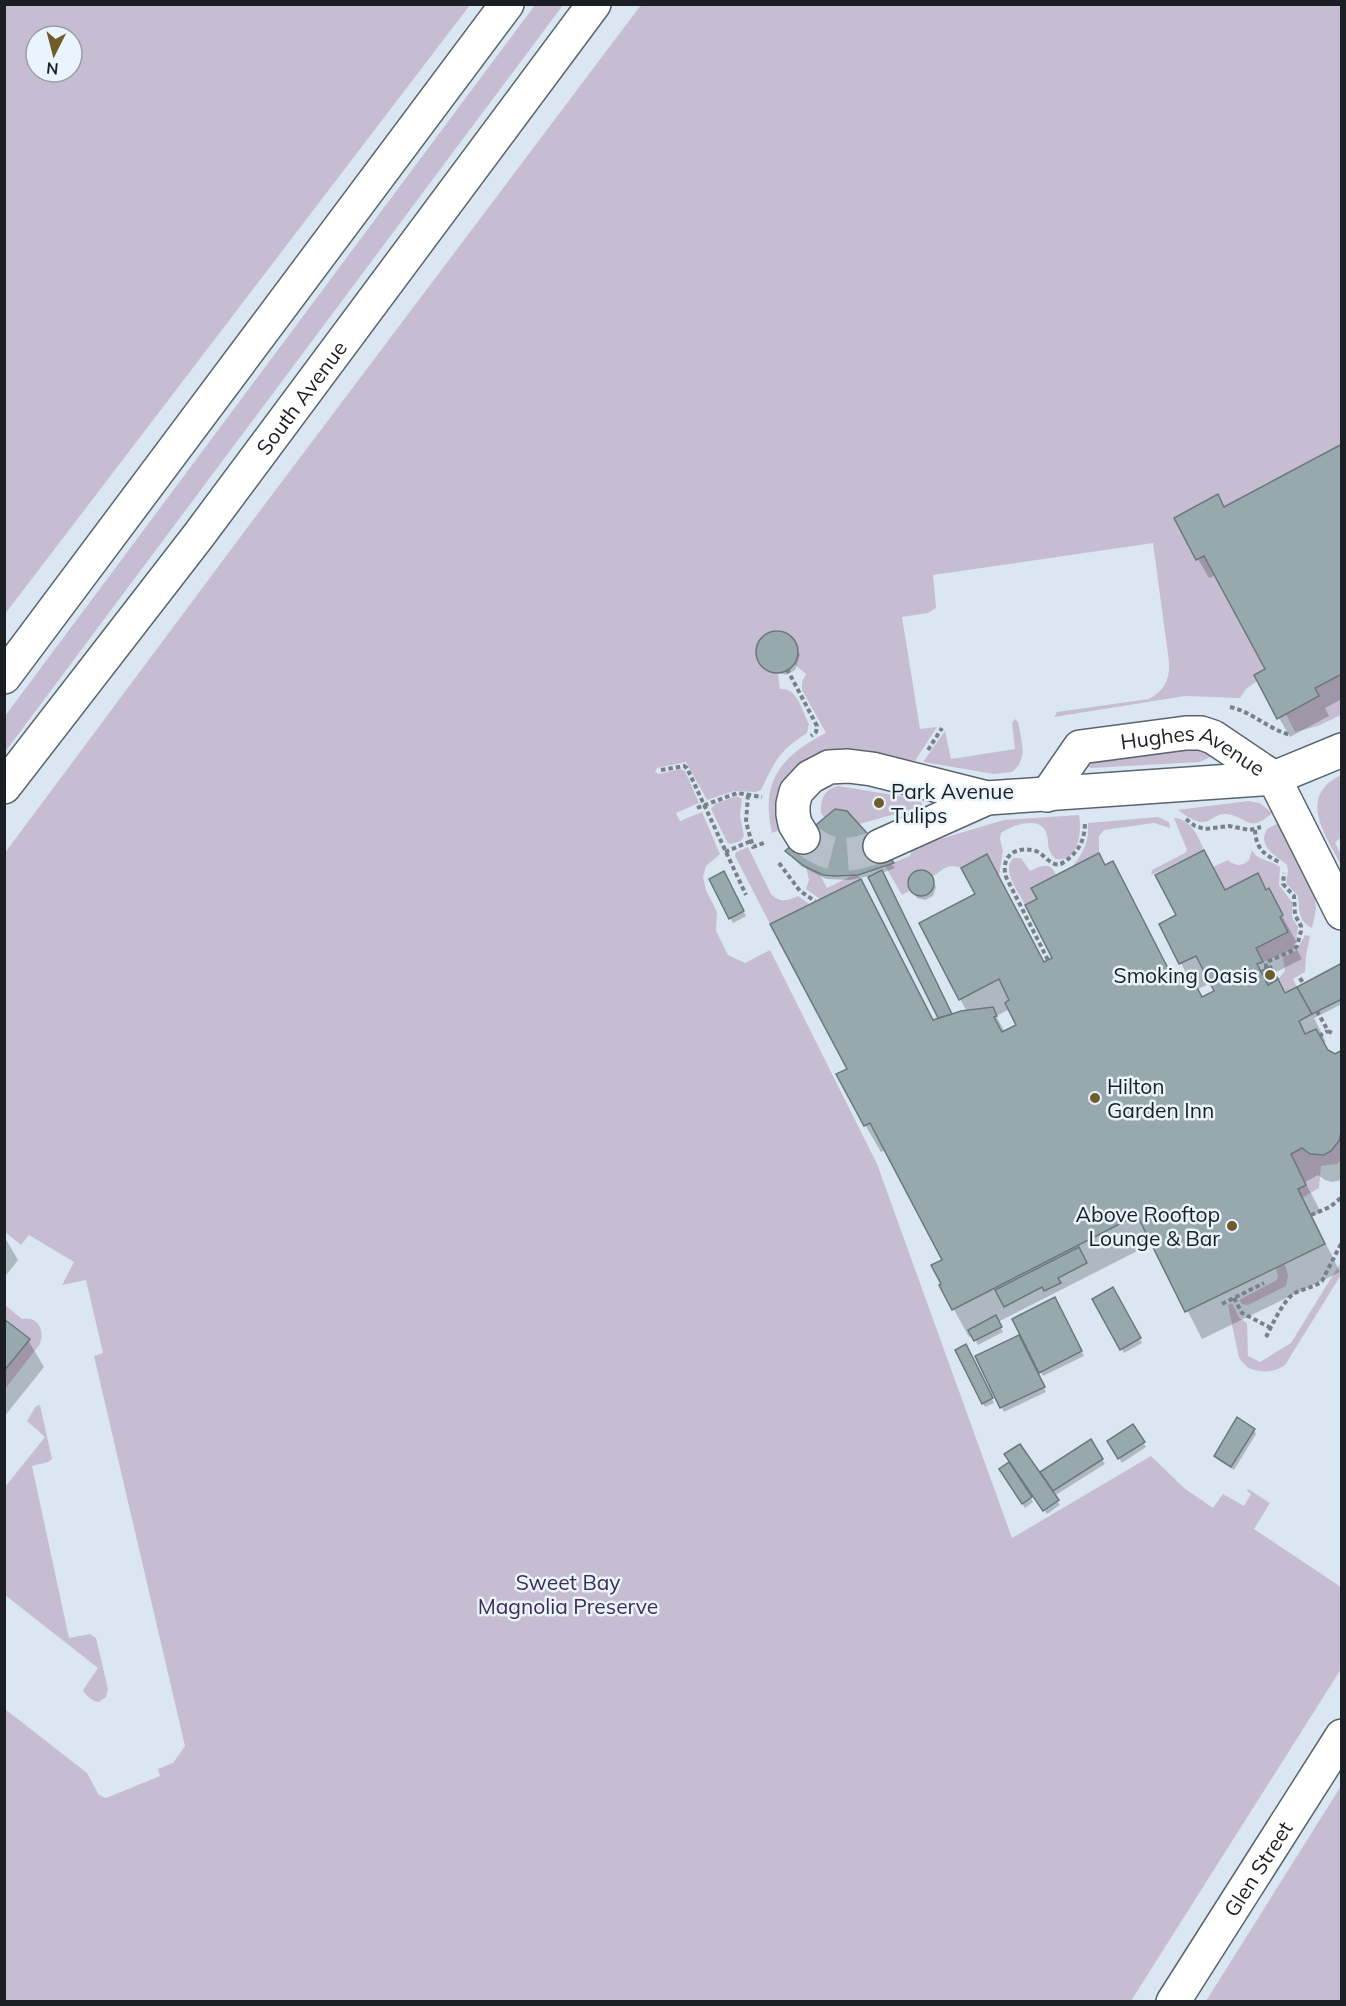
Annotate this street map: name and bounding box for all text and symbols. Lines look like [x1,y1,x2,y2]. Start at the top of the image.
north arrow [24,24,84,84]
text: N [45,58,59,79]
street label: South Avenue [250,335,352,460]
street label: Hughes Avenue [1119,720,1270,781]
place label: Park Avenue Tulips [891,778,1014,828]
marker: Park Avenue Tulips [872,796,886,810]
place label: Smoking Oasis [1114,962,1258,988]
marker: Smoking Oasis [1263,968,1277,982]
place label: Hilton Garden Inn [1107,1073,1214,1123]
marker: Hilton Garden Inn [1088,1091,1102,1105]
place label: Above Rooftop Lounge & Bar [1076,1201,1220,1251]
marker: Above Rooftop Lounge & Bar [1225,1219,1239,1233]
park label: Sweet Bay Magnolia Preserve [478,1569,658,1619]
street label: Glen Street [1218,1816,1298,1921]

